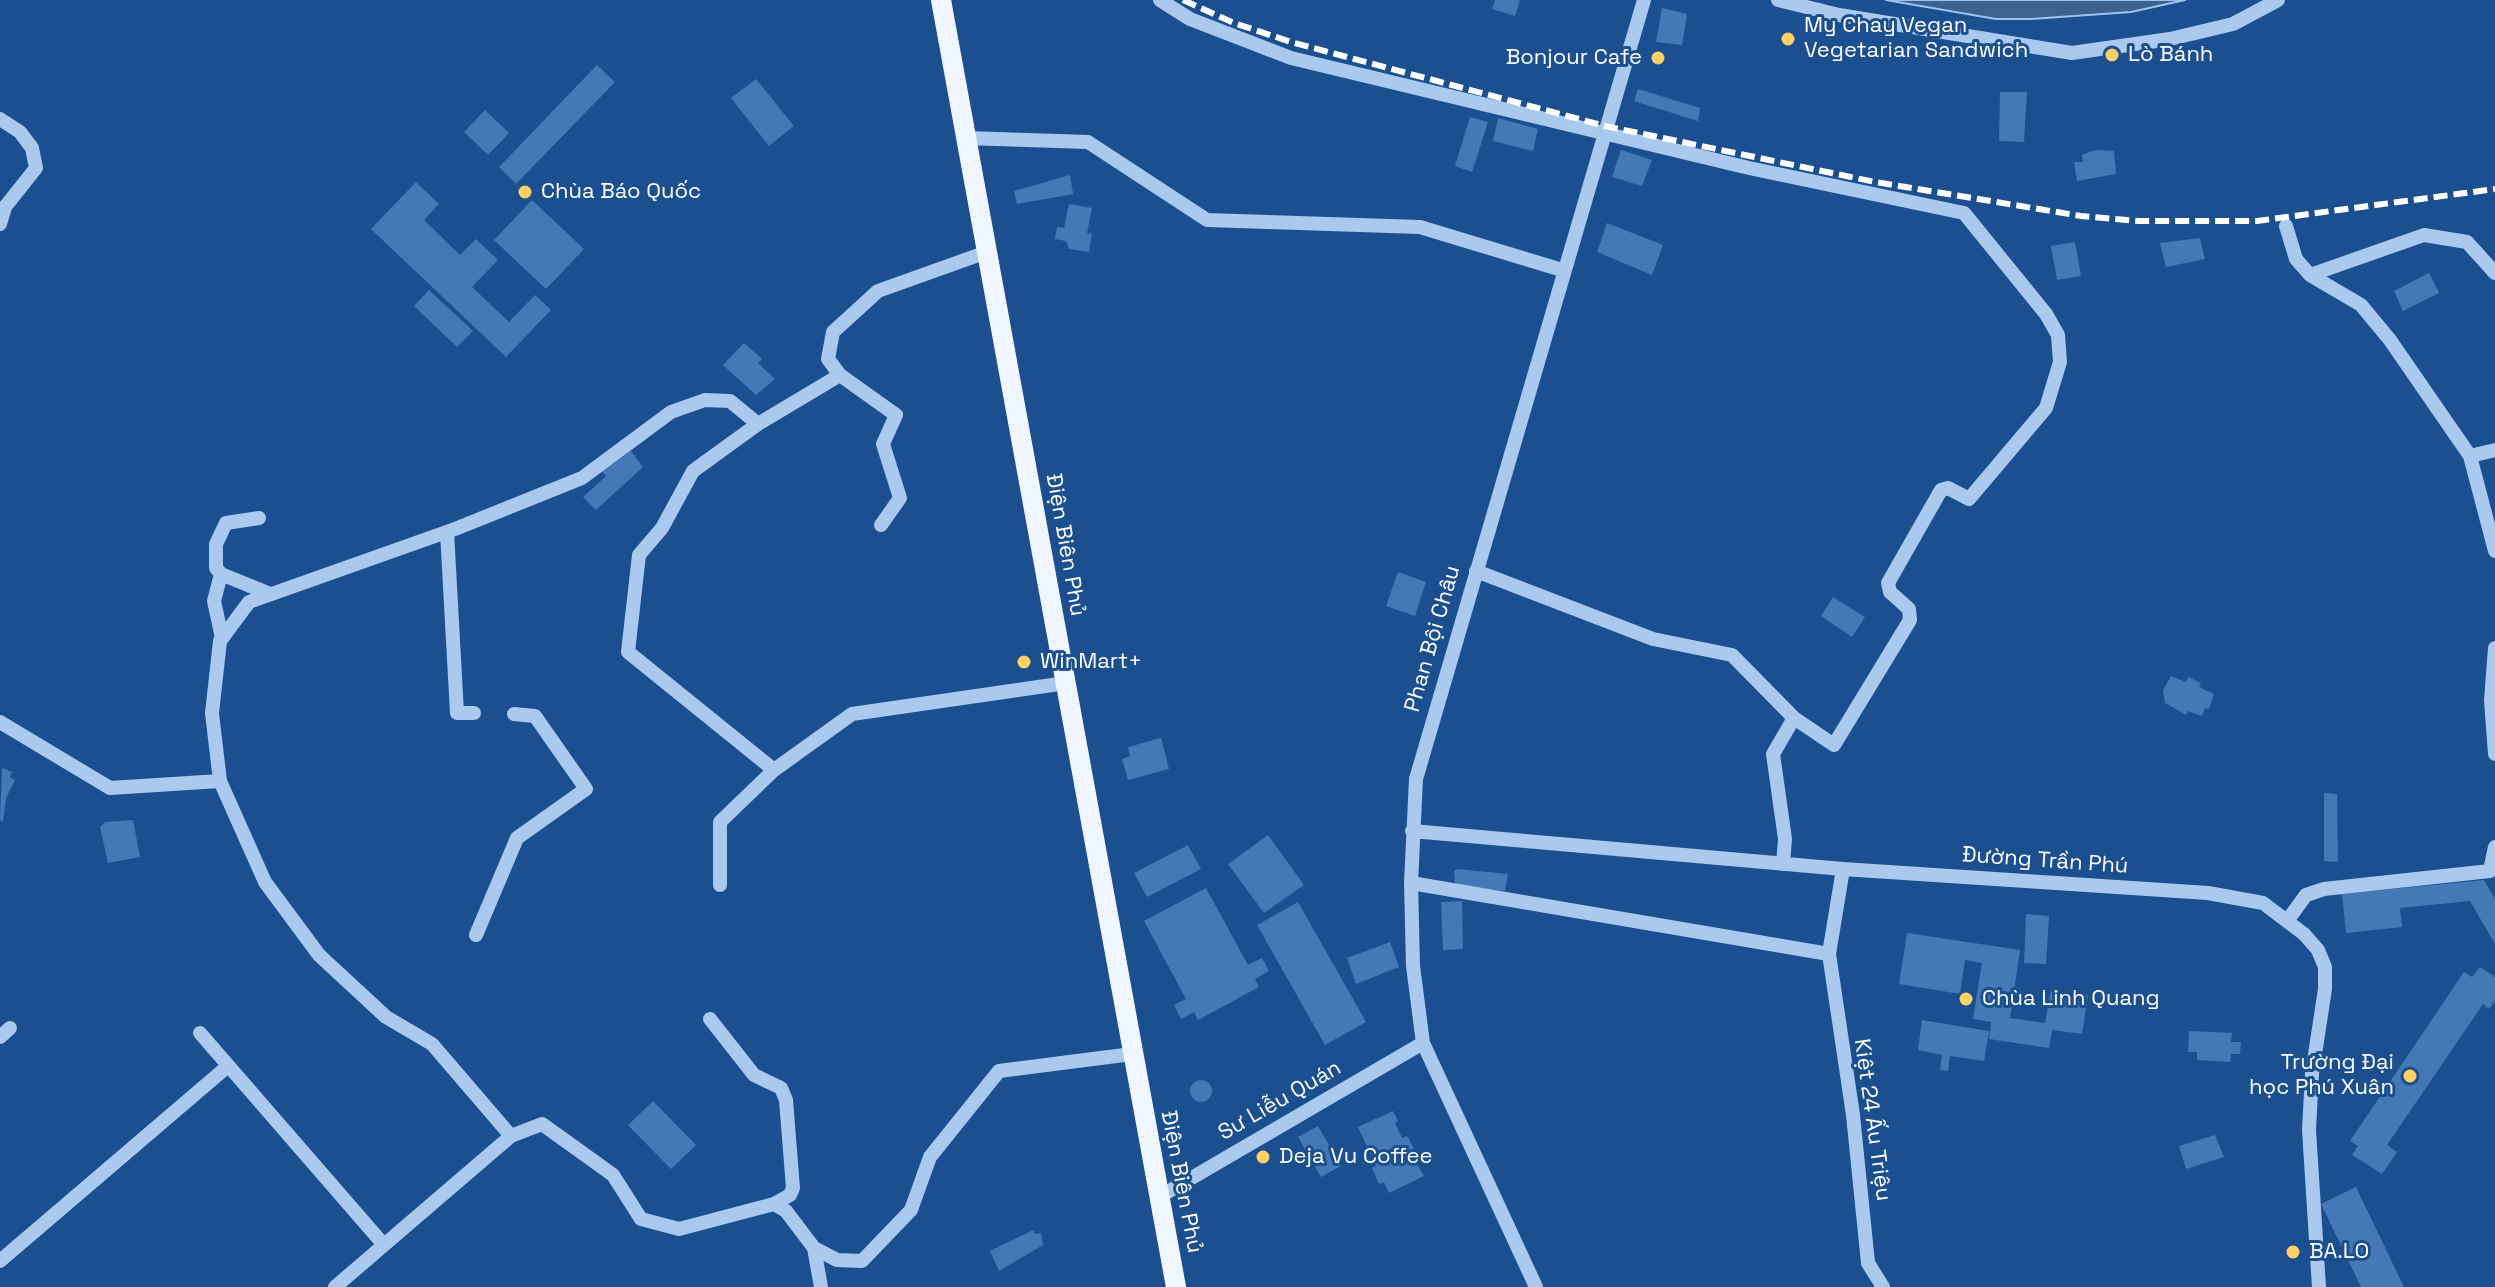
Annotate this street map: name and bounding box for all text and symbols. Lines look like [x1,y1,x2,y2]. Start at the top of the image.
place label: My Chay Vegan Vegetarian Sandwich [1804,13,2028,64]
marker: My Chay Vegan Vegetarian Sandwich [1779,30,1797,48]
place label: Lò Bánh [2128,42,2213,68]
place label: Bonjour Cafe [1506,45,1642,71]
marker: Lò Bánh [2103,46,2121,64]
marker: Bonjour Cafe [1649,49,1667,67]
place label: Chùa Báo Quốc [541,179,701,205]
marker: Chùa Báo Quốc [516,183,534,201]
street label: Điện Biên Phủ [1039,472,1091,618]
street label: Phan Bội Châu [1399,563,1467,715]
place label: WinMart+ [1040,649,1142,675]
marker: WinMart+ [1015,653,1033,671]
street label: Đường Trần Phú [1961,842,2129,880]
place label: Chùa Linh Quang [1982,986,2160,1012]
marker: Chùa Linh Quang [1957,990,1975,1008]
street label: Kiệt 24 Ấu Triệu [1848,1037,1896,1203]
place label: Trường Đại học Phú Xuân [2249,1050,2394,1102]
street label: Sư Liễu Quán [1214,1055,1346,1147]
marker: Trường Đại học Phú Xuân [2401,1067,2419,1085]
street label: Điện Biên Phủ [1154,1109,1208,1255]
place label: Deja Vu Coffee [1279,1144,1432,1170]
marker: Deja Vu Coffee [1254,1148,1272,1166]
place label: BA.LO [2309,1239,2369,1265]
marker: BA.LO [2284,1243,2302,1261]

